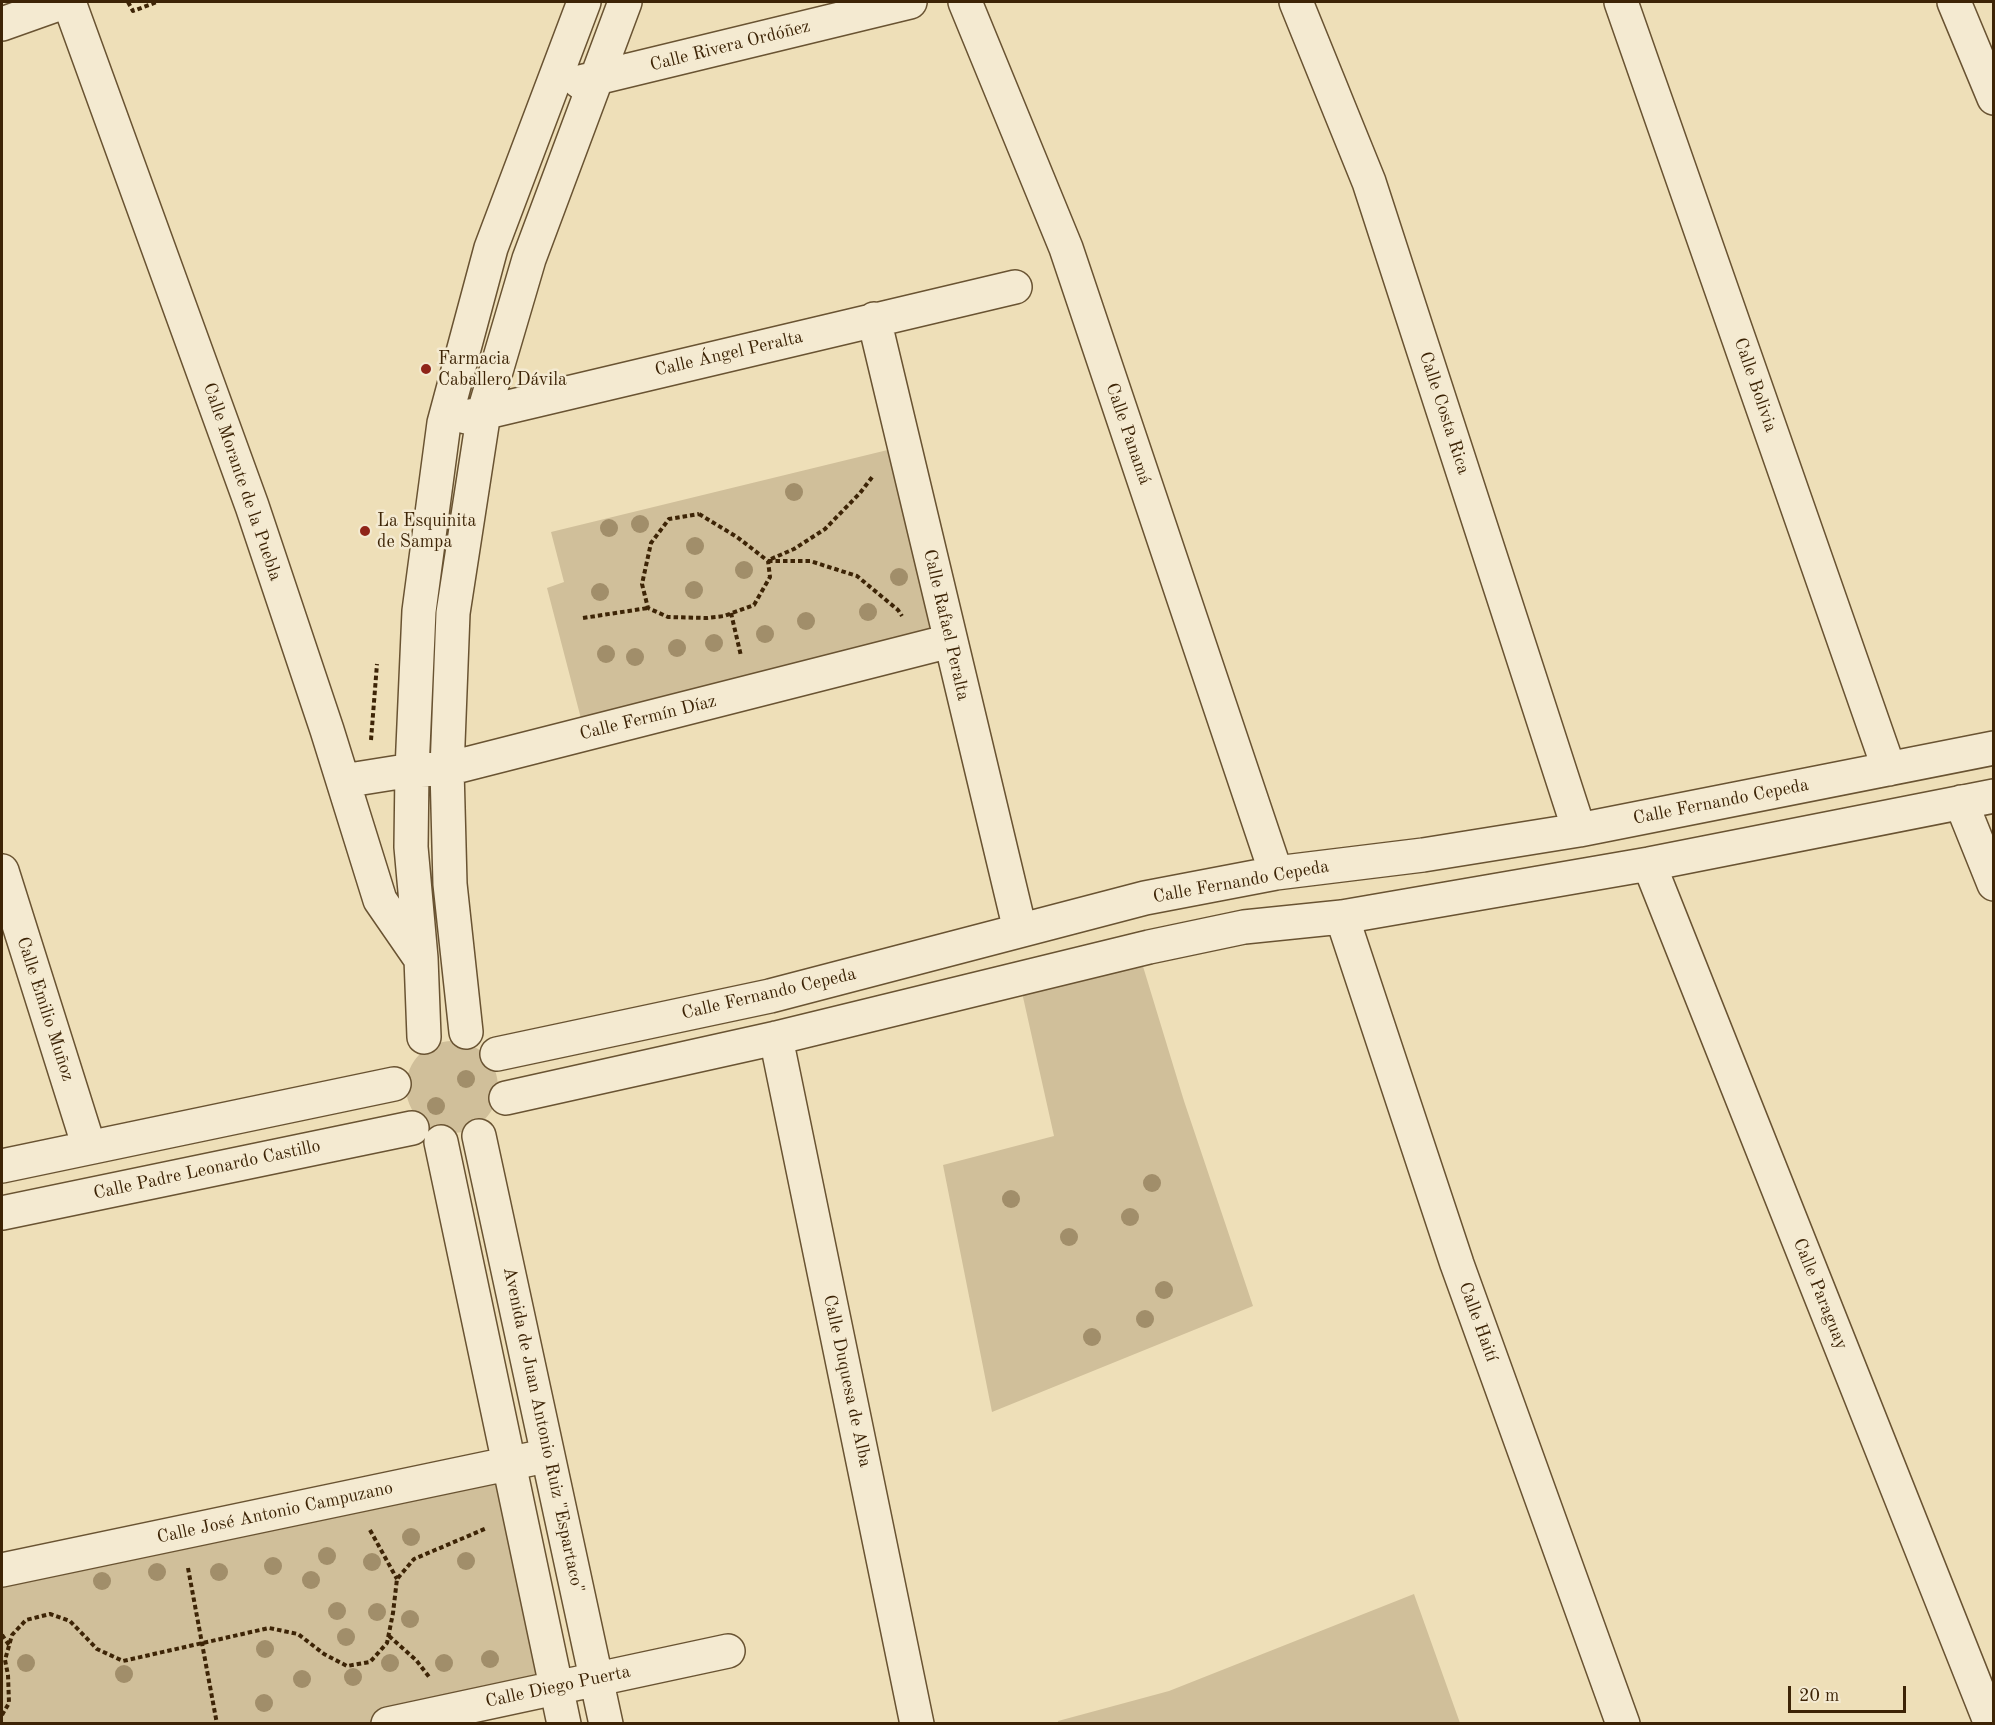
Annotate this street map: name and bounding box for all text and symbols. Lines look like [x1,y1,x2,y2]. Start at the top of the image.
street label: Calle Rivera Ordóñez [648,16,812,76]
street label: Calle Ángel Peralta [653,326,805,382]
street label: Calle Bolivia [1729,335,1781,435]
place label: Farmacia Caballero Dávila [438,348,567,391]
street label: Calle Costa Rica [1414,349,1474,477]
marker: Farmacia Caballero Dávila [419,362,433,376]
street label: Calle Morante de la Puebla [198,380,286,584]
street label: Calle Panamá [1101,380,1155,488]
place label: La Esquinita de Sampa [377,510,477,552]
marker: La Esquinita de Sampa [358,524,372,538]
street label: Calle Rafael Peralta [918,547,974,703]
street label: Calle Fermín Díaz [577,691,719,745]
street label: Calle Fernando Cepeda [1631,774,1811,830]
street label: Calle Fernando Cepeda [1151,856,1331,908]
street label: Calle Emilio Muñoz [11,934,79,1084]
street label: Calle Fernando Cepeda [680,963,858,1025]
street label: Calle Padre Leonardo Castillo [91,1135,323,1205]
street label: Calle Paraguay [1788,1235,1852,1353]
street label: Avenida de Juan Antonio Ruiz "Espartaco" [498,1265,588,1595]
street label: Calle Haití [1454,1279,1502,1365]
street label: Calle Duquesa de Alba [818,1293,876,1469]
street label: Calle José Antonio Campuzano [155,1477,395,1549]
street label: Calle Diego Puerta [484,1661,632,1713]
scale bar [1791,1674,1910,1712]
text: 20 m [1799,1687,1839,1705]

